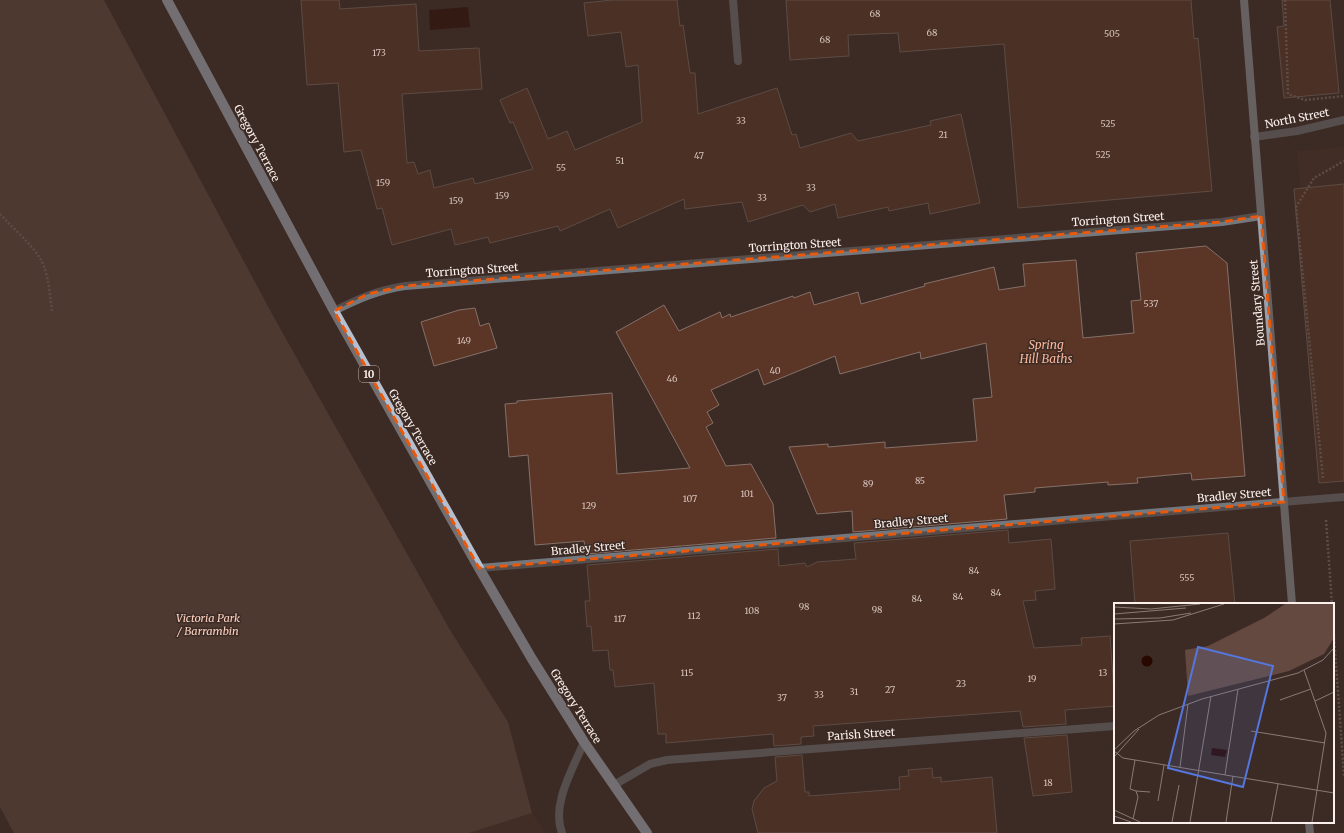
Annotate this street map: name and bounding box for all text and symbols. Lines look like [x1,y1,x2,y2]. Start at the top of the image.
house number: 68 [870,8,880,19]
house number: 68 [927,27,937,38]
house number: 505 [1104,28,1120,39]
house number: 68 [820,34,830,45]
house number: 173 [372,47,386,58]
street label: Gregory Terrace [231,102,283,184]
street label: North Street [1264,105,1331,131]
house number: 33 [736,115,746,126]
house number: 525 [1100,118,1116,129]
house number: 21 [938,129,948,140]
house number: 525 [1095,149,1111,160]
house number: 47 [694,150,704,161]
house number: 51 [616,155,624,166]
house number: 55 [556,162,566,173]
house number: 159 [376,177,390,188]
house number: 33 [806,182,816,193]
house number: 159 [495,190,509,201]
house number: 33 [757,192,767,203]
house number: 159 [449,195,463,206]
street label: Torrington Street [1071,209,1166,229]
street label: Torrington Street [748,235,843,255]
street label: Boundary Street [1246,259,1268,347]
street label: Torrington Street [425,260,520,280]
house number: 537 [1144,298,1158,309]
house number: 149 [457,335,471,346]
water label: Spring Hill Baths [1018,337,1073,366]
house number: 40 [769,365,781,376]
road number: 10 [359,366,379,382]
house number: 46 [667,373,678,384]
street label: Gregory Terrace [386,387,441,468]
house number: 85 [915,475,925,486]
house number: 89 [863,478,873,489]
street label: Bradley Street [1196,485,1272,505]
house number: 101 [740,488,754,499]
house number: 107 [683,493,697,504]
house number: 129 [582,500,596,511]
street label: Bradley Street [873,511,949,531]
street label: Bradley Street [550,538,626,558]
house number: 84 [969,565,980,576]
house number: 555 [1180,572,1194,583]
house number: 84 [991,587,1002,598]
house number: 84 [953,591,964,602]
house number: 84 [912,593,923,604]
house number: 98 [799,601,809,612]
inset map [1114,603,1334,823]
house number: 98 [872,604,882,615]
house number: 108 [745,605,759,616]
house number: 112 [687,610,701,621]
park label: Victoria Park / Barrambin [176,611,240,638]
house number: 117 [614,613,626,624]
street label: Gregory Terrace [547,666,605,746]
house number: 115 [681,667,693,678]
house number: 13 [1099,667,1107,678]
house number: 19 [1027,673,1037,684]
house number: 23 [956,678,966,689]
house number: 27 [885,684,895,695]
house number: 31 [850,686,858,697]
house number: 33 [814,689,824,700]
house number: 37 [777,692,787,703]
street label: Parish Street [827,725,896,743]
house number: 18 [1043,777,1053,788]

